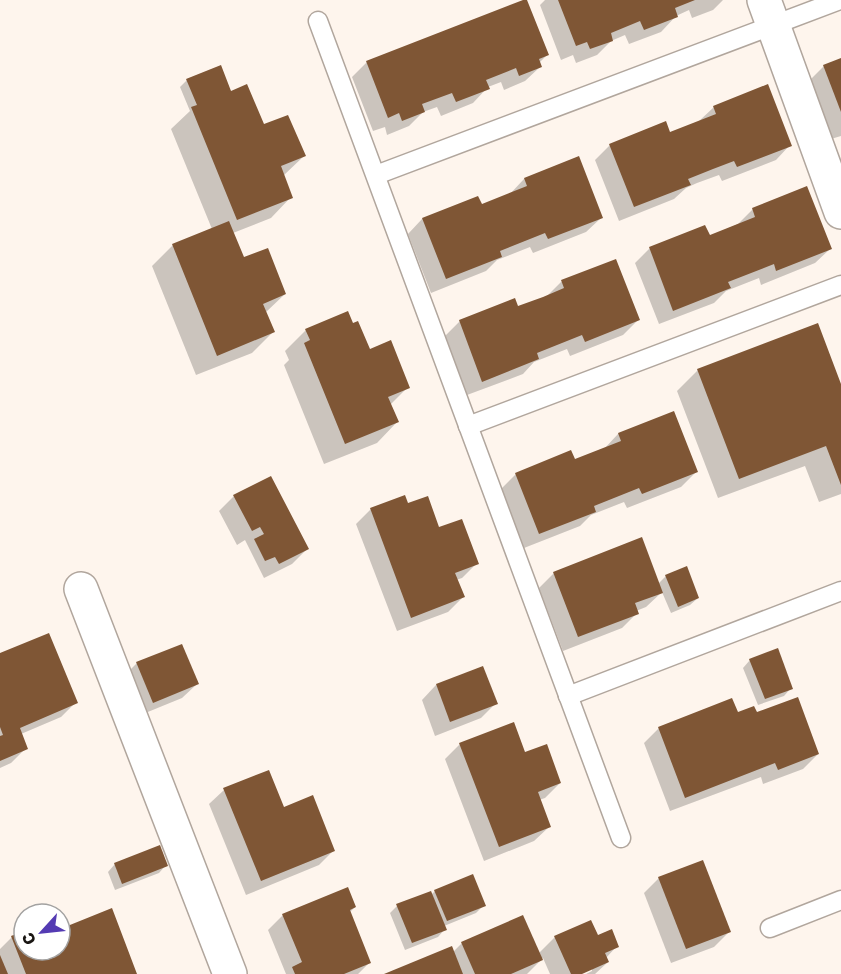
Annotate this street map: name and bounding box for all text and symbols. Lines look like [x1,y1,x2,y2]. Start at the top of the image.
north arrow [12,902,72,962]
text: С [17,929,40,948]

